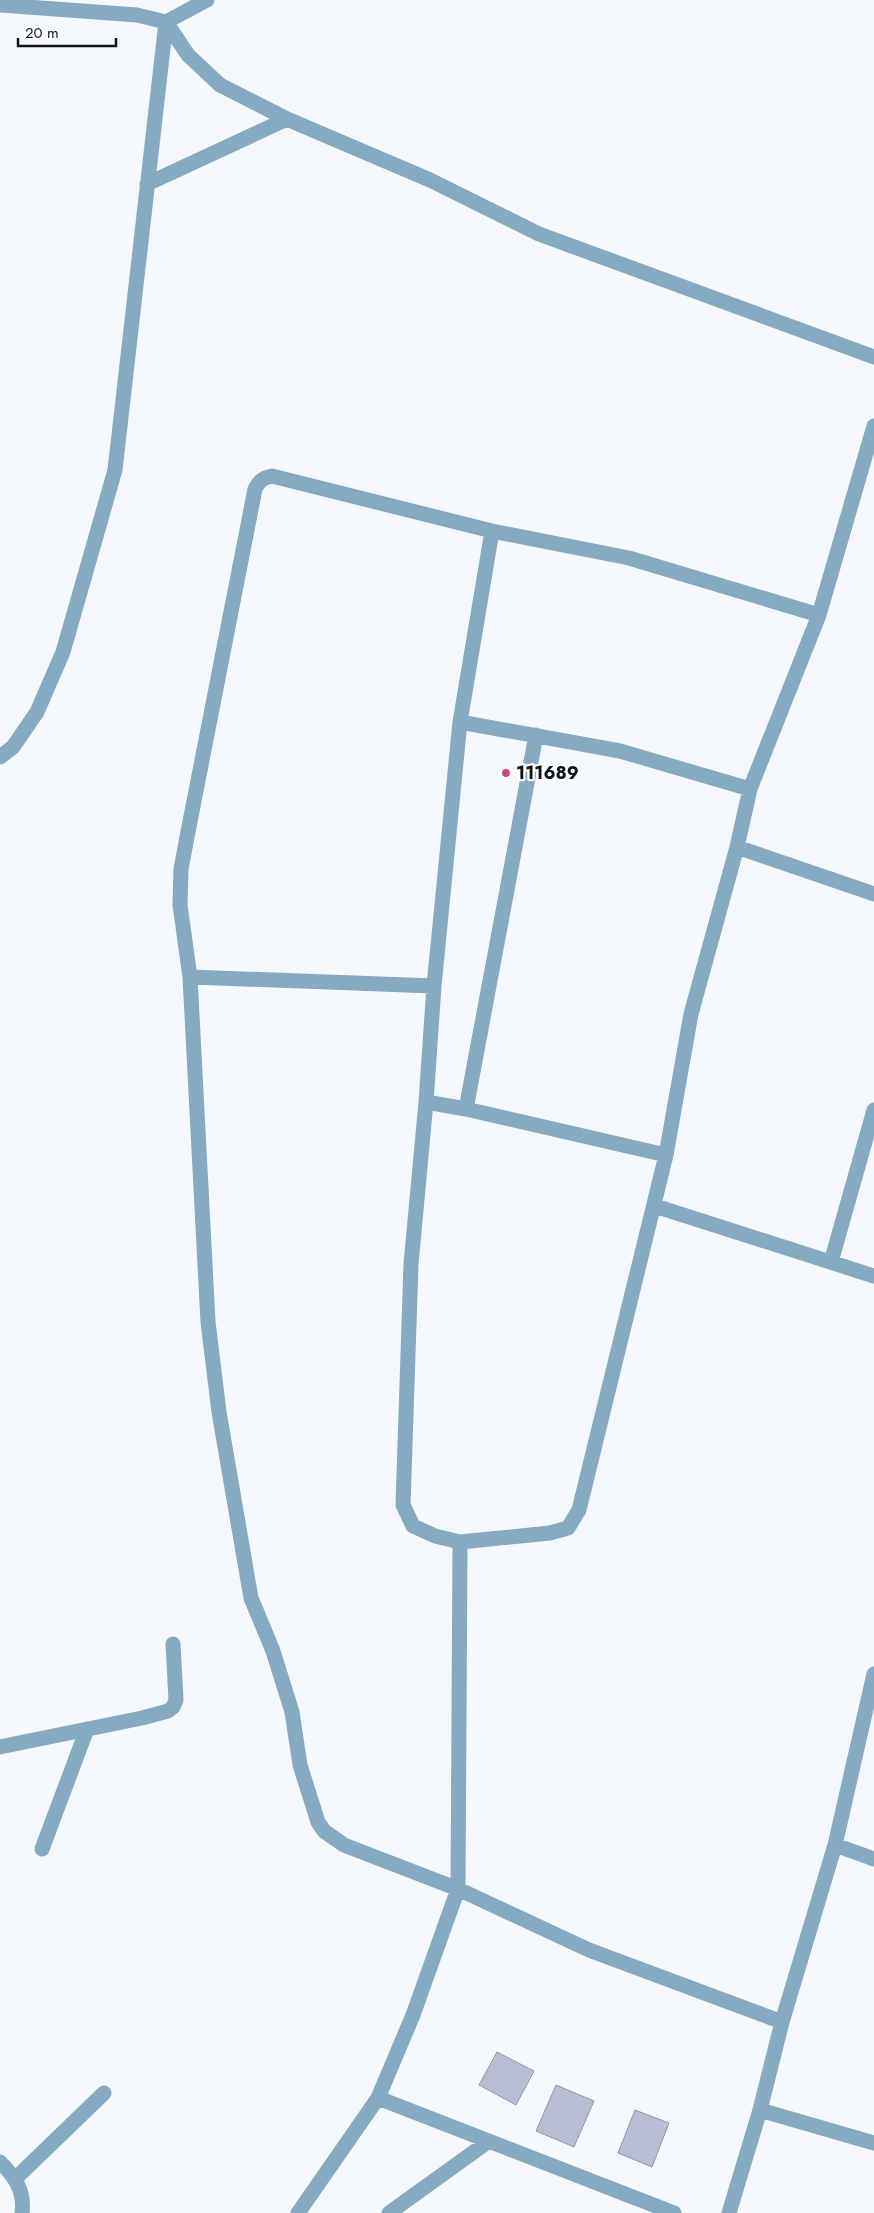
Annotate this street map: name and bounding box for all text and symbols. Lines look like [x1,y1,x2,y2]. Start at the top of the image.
scale bar [18,15,115,47]
text: 20 m [25,22,59,44]
place label: 111689 [516,760,579,786]
marker: 111689 [500,767,512,779]

